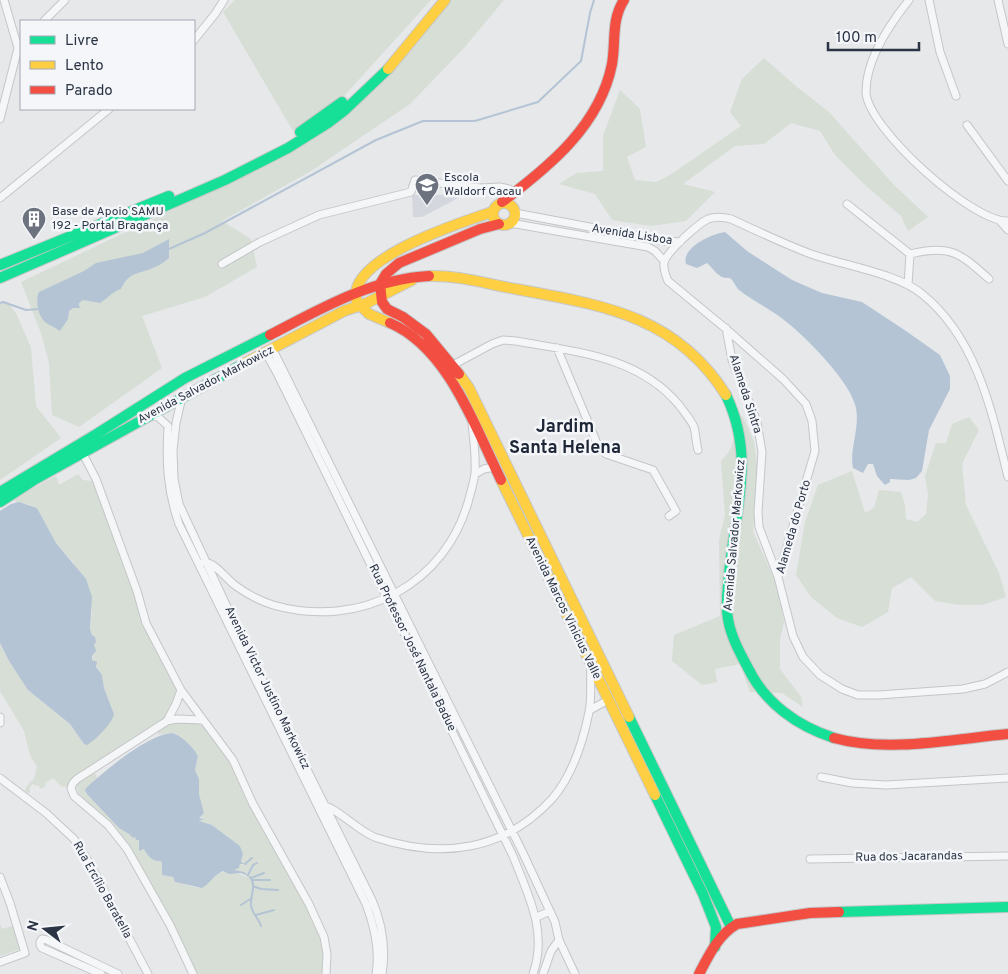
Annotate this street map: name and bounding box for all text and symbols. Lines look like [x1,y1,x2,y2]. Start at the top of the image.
legend [20,20,195,110]
scale bar [828,20,919,52]
text: 100 m [836,29,877,48]
text: Livre [65,32,99,51]
text: Lento [65,57,104,76]
text: Parado [65,82,113,101]
place label: Escola Waldorf Cacau [444,170,521,200]
school or university icon: Escola Waldorf Cacau [414,172,440,206]
place label: Base de Apoio SAMU 192 - Portal Bragança [52,204,168,234]
building icon: Base de Apoio SAMU 192 - Portal Bragança [21,206,47,240]
street label: Avenida Lisboa [591,221,673,249]
street label: Avenida Salvador Markowicz [135,342,277,428]
street label: Alameda Sintra [725,352,765,436]
district label: Jardim Santa Helena [509,416,621,460]
street label: Avenida Salvador Markowicz [720,458,750,612]
street label: Alameda do Porto [773,478,815,576]
street label: Avenida Marcos Vinicius Valle [521,534,605,682]
street label: Rua Professor José Nantala Badue [364,562,460,734]
street label: Avenida Victor Justino Markowicz [220,604,314,772]
street label: Rua Ercílio Baratella [69,839,135,941]
street label: Rua dos Jacarandas [855,848,963,866]
north arrow [20,904,70,954]
text: N [24,919,44,933]

